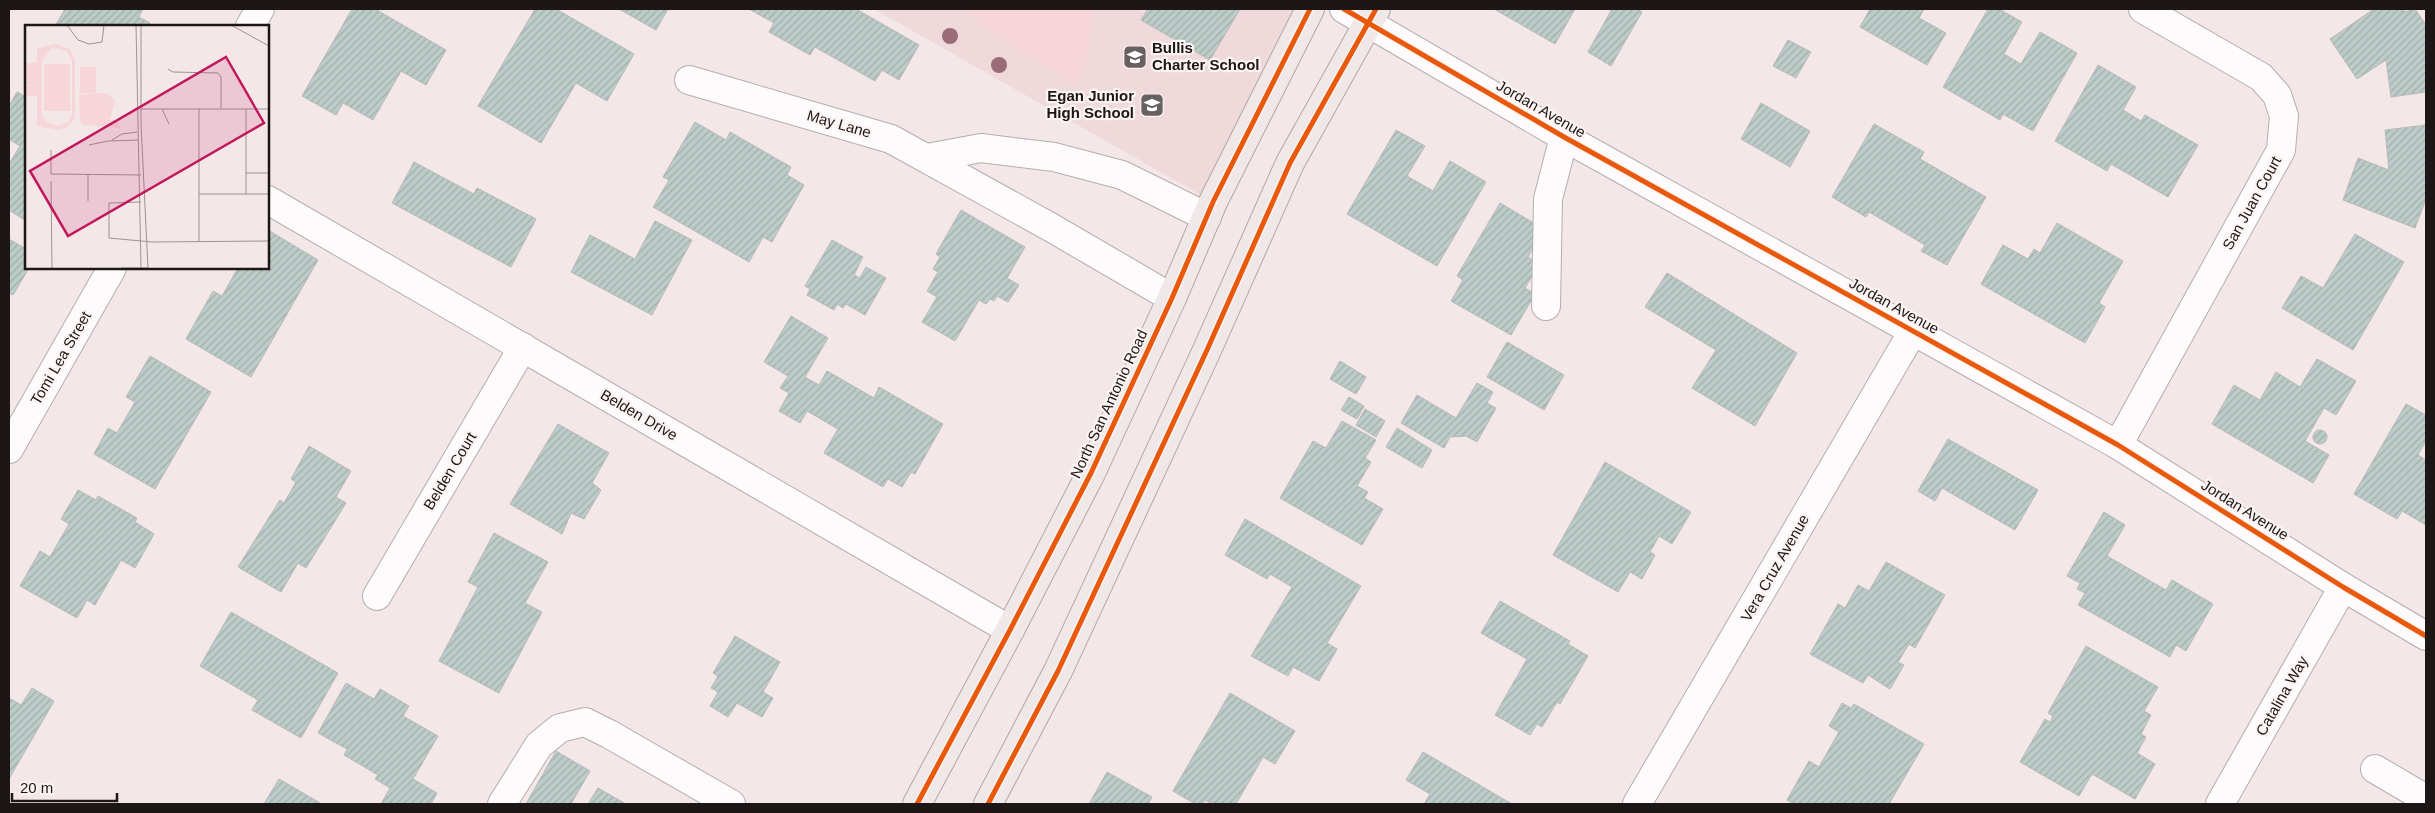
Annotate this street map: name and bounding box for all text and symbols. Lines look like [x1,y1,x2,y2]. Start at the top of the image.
inset map [25,25,269,269]
place label: Bullis Charter School [1152,39,1260,73]
school or university icon: Bullis Charter School [1122,44,1148,70]
street label: Jordan Avenue [1494,76,1589,141]
place label: Egan Junior High School [1047,87,1134,121]
school or university icon: Egan Junior High School [1139,92,1165,118]
street label: May Lane [805,106,873,141]
street label: San Juan Court [2219,152,2285,252]
street label: Jordan Avenue [1846,274,1942,337]
street label: Tomi Lea Street [27,307,95,407]
street label: North San Antonio Road [1067,327,1150,481]
street label: Belden Drive [598,386,681,443]
street label: Belden Court [420,428,480,513]
street label: Jordan Avenue [2198,476,2292,543]
street label: Vera Cruz Avenue [1737,511,1812,624]
street label: Catalina Way [2252,653,2311,738]
scale bar [12,770,118,802]
text: 20 m [20,779,53,796]

